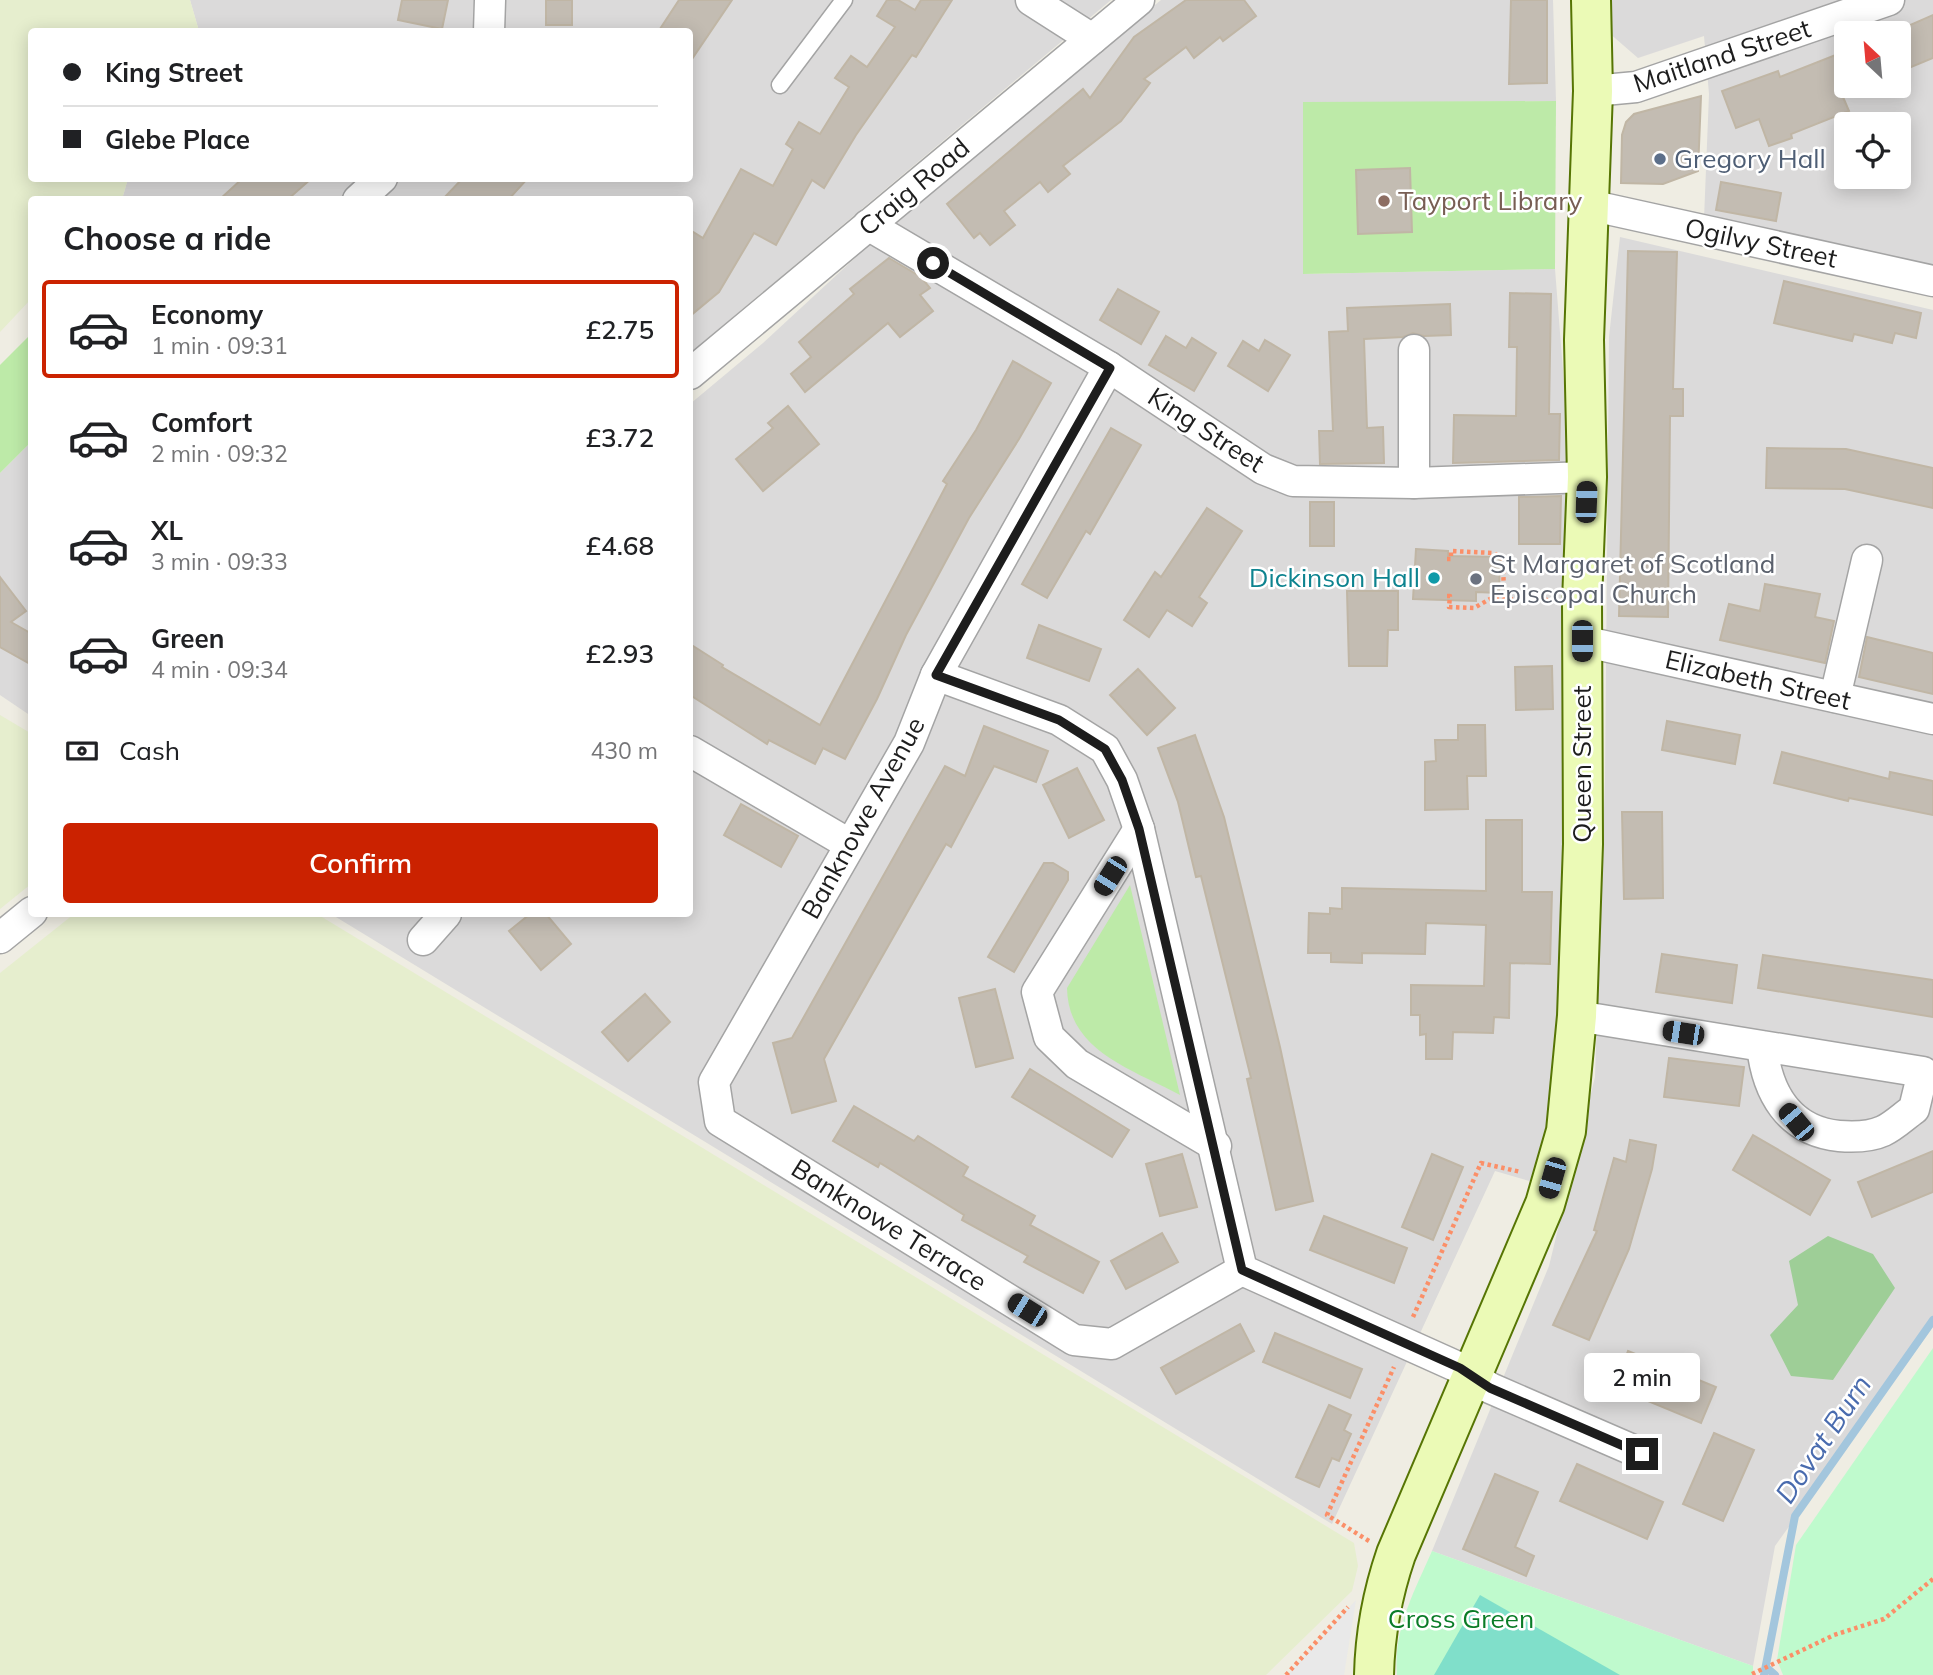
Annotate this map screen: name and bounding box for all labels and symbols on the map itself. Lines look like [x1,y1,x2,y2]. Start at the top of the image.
street label: Maitland Street [1629,11,1815,100]
north arrow [1834,21,1911,98]
street label: Craig Road [851,131,976,243]
place label: Gregory Hall [1674,142,1826,175]
marker: Gregory Hall [1652,151,1668,167]
place label: Tayport Library [1398,184,1583,217]
marker: Tayport Library [1376,193,1392,209]
street label: Ogilvy Street [1682,210,1840,275]
route start [917,247,949,279]
street label: King Street [1142,380,1271,479]
car [1575,481,1598,523]
place label: St Margaret of Scotland Episcopal Church [1490,547,1775,610]
place label: Dickinson Hall [1249,561,1420,594]
marker: Dickinson Hall [1426,570,1442,586]
marker: St Margaret of Scotland Episcopal Church [1468,571,1484,587]
car [1572,620,1593,662]
street label: Elizabeth Street [1662,642,1854,717]
street label: Queen Street [1565,685,1598,843]
street label: Banknowe Avenue [793,711,932,924]
car [1090,853,1131,899]
car [1661,1019,1706,1047]
car [1775,1099,1818,1145]
street label: Banknowe Terrace [786,1151,993,1298]
car [1537,1155,1568,1201]
car [1004,1290,1051,1330]
callout: 2 min [1584,1352,1700,1402]
water label: Dovat Burn [1767,1368,1878,1509]
route end [1626,1438,1658,1470]
park label: Cross Green [1388,1602,1534,1635]

